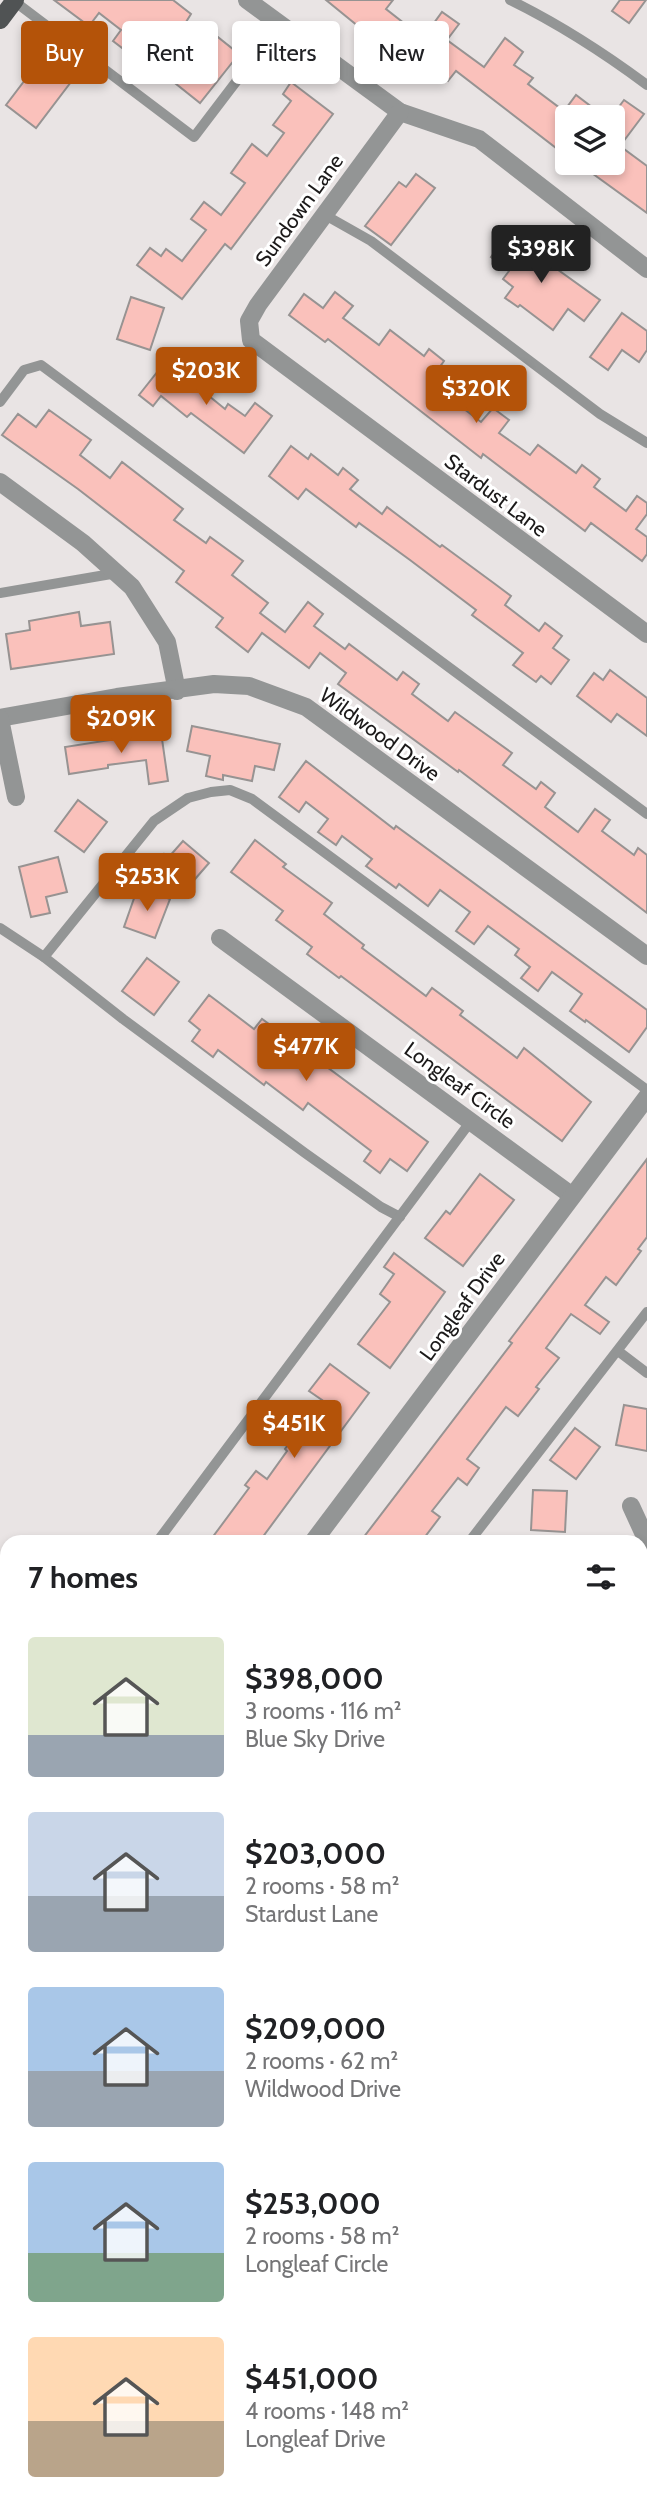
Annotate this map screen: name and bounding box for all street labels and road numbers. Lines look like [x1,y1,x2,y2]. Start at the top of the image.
street label: Sundown Lane [250,149,348,271]
street label: Stardust Lane [440,448,552,542]
street label: Wildwood Drive [315,682,445,786]
street label: Longleaf Circle [400,1036,520,1134]
street label: Longleaf Drive [414,1247,510,1365]

